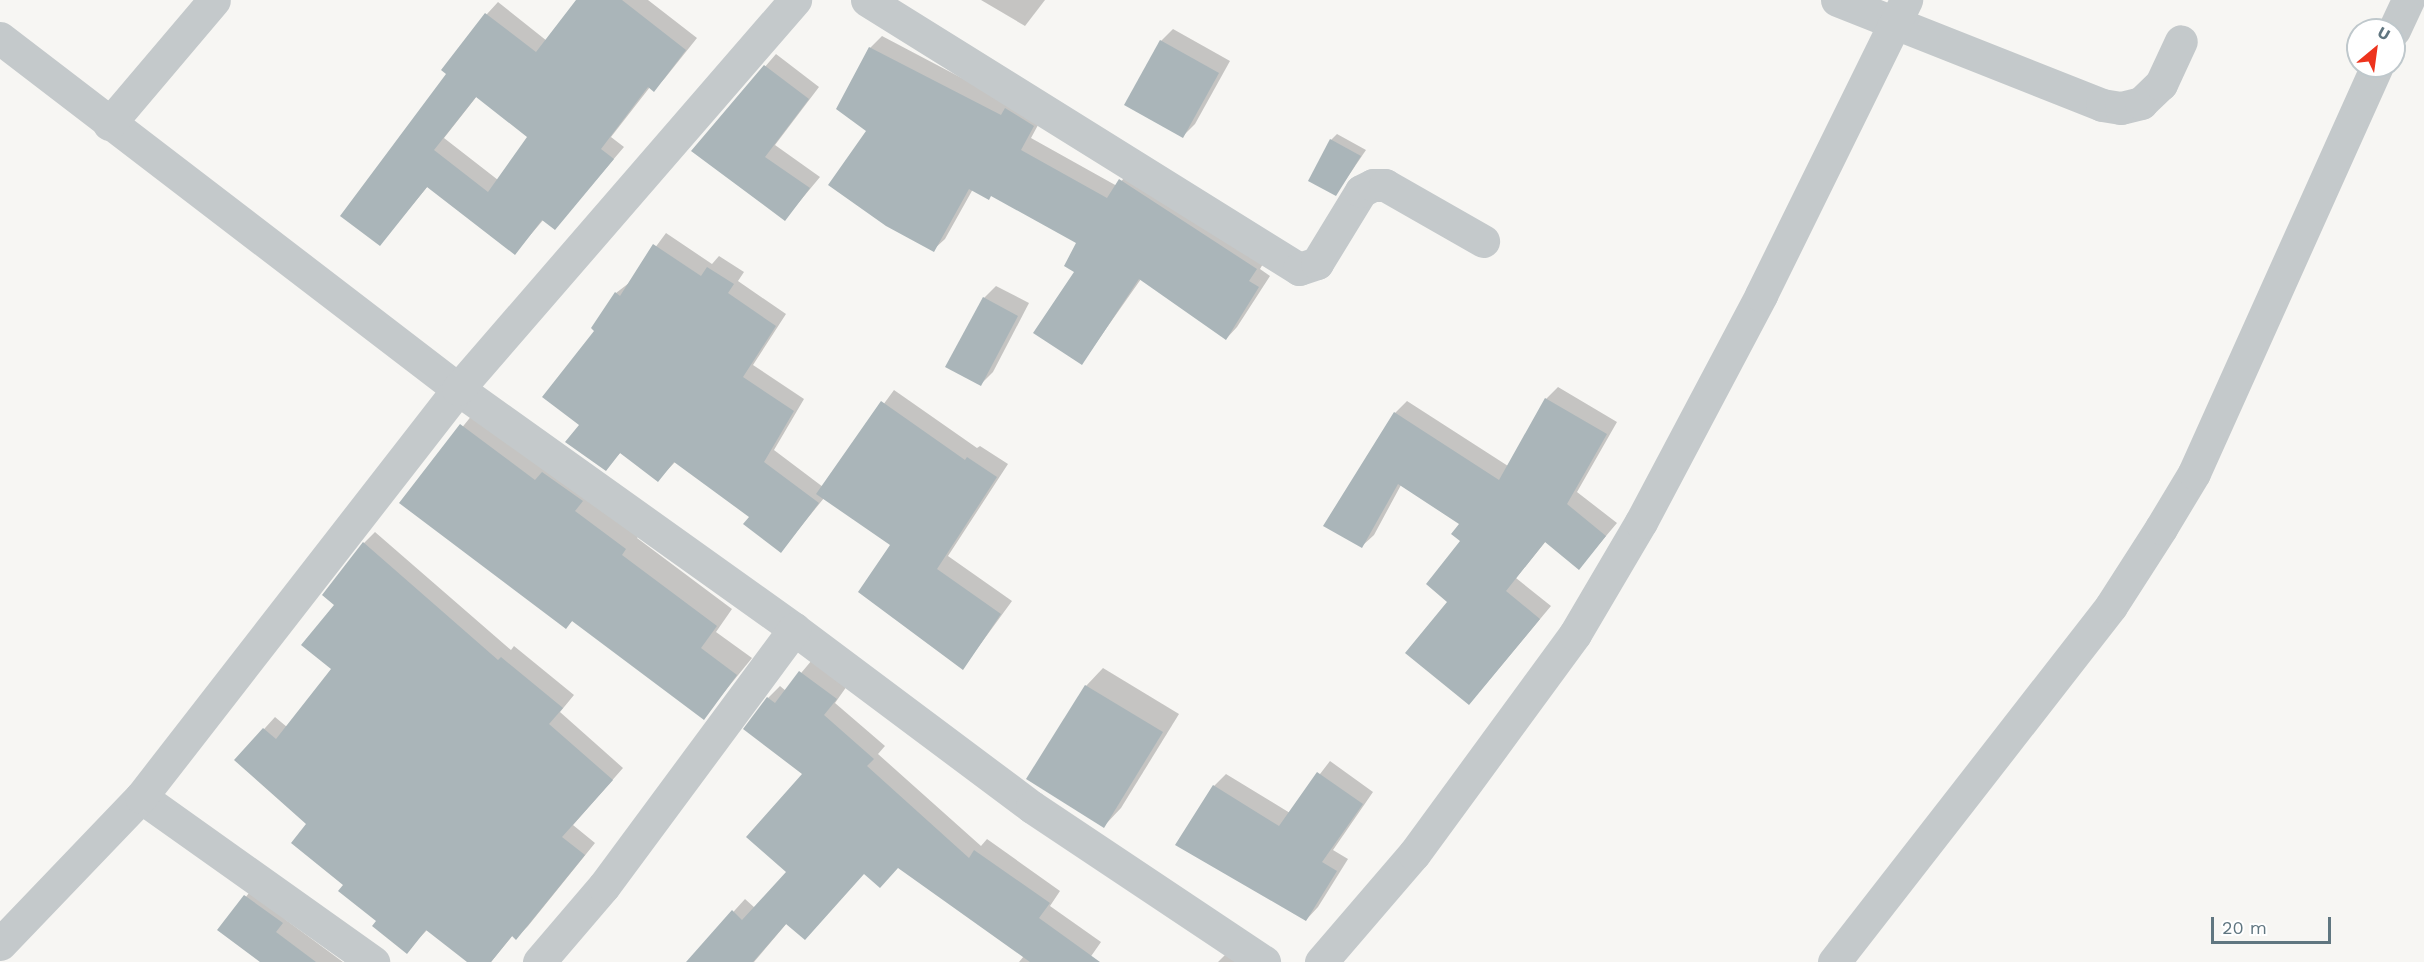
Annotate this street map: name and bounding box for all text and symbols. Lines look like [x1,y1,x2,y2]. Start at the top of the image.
north arrow [2346,18,2406,78]
text: U [2374,23,2394,45]
scale bar [2214,905,2334,943]
text: 20 m [2222,917,2267,938]

